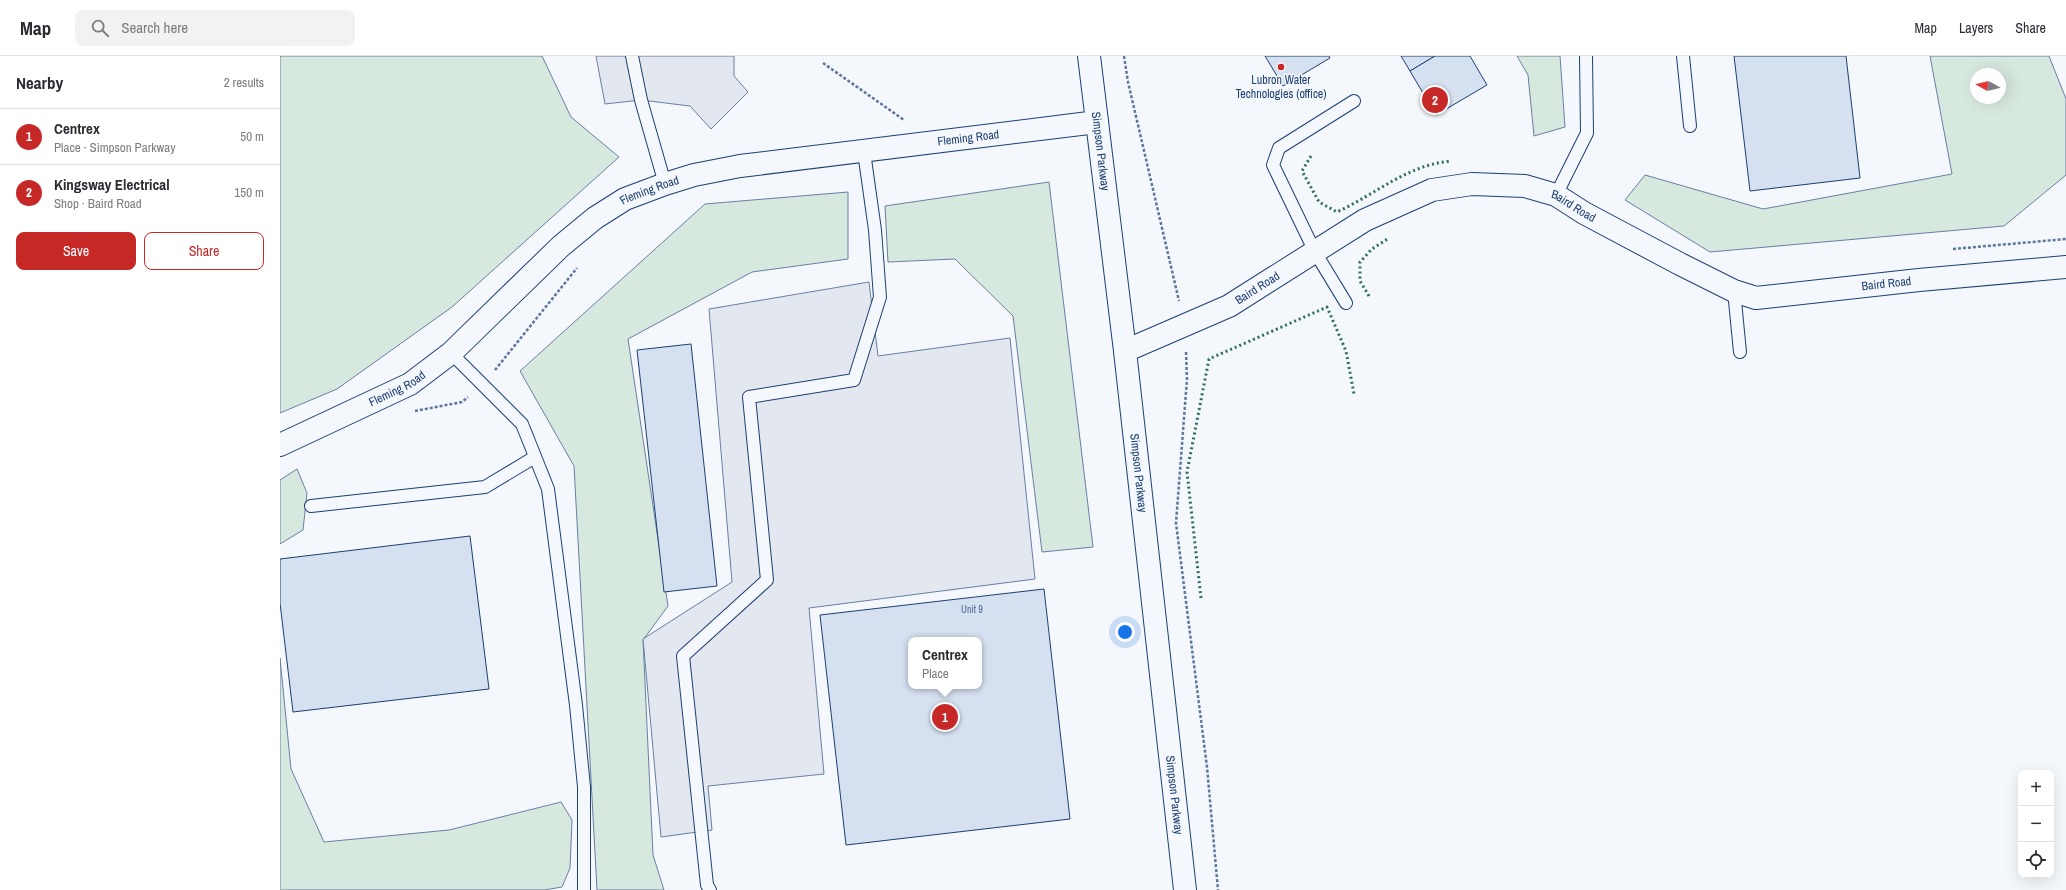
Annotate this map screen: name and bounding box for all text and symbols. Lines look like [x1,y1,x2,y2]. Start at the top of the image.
search box [75,10,355,46]
text: Map [20,15,51,41]
icon: search [89,17,111,39]
text: Search here [121,17,188,38]
text: Map [1915,19,1937,37]
text: Layers [1959,19,1993,37]
text: Share [2015,19,2046,37]
marker: Lubron Water Technologies (office) [1276,62,1286,72]
north arrow [1970,68,2006,104]
text: Nearby [16,71,63,94]
place label: Lubron Water Technologies (office) [1235,72,1327,102]
text: 2 results [224,74,264,91]
pin: 2 [1422,85,1448,115]
street label: Simpson Parkway [1088,111,1113,192]
text: Centrex [54,118,100,139]
street label: Fleming Road [937,126,1000,150]
text: 1 [26,128,32,145]
text: 50 m [240,128,264,145]
text: Place · Simpson Parkway [54,139,175,156]
street label: Fleming Road [617,172,681,208]
text: Kingsway Electrical [54,174,170,195]
text: 2 [26,184,32,201]
text: 150 m [234,184,264,201]
street label: Baird Road [1550,186,1599,226]
text: Shop · Baird Road [54,195,142,212]
button: Save [16,232,136,270]
button: Share [144,232,264,270]
street label: Baird Road [1232,268,1283,308]
street label: Baird Road [1861,273,1912,294]
street label: Fleming Road [366,367,429,410]
street label: Simpson Parkway [1126,433,1151,513]
house number: Unit 9 [961,603,983,616]
your location [1115,622,1135,642]
popup [908,637,982,689]
text: Centrex [922,644,968,665]
text: Place [922,665,949,682]
pin: 1 [932,702,958,732]
street label: Simpson Parkway [1162,755,1187,836]
map controls [2018,770,2054,878]
button: + [2018,770,2054,806]
button: − [2018,806,2054,842]
button: locate [2018,842,2054,878]

